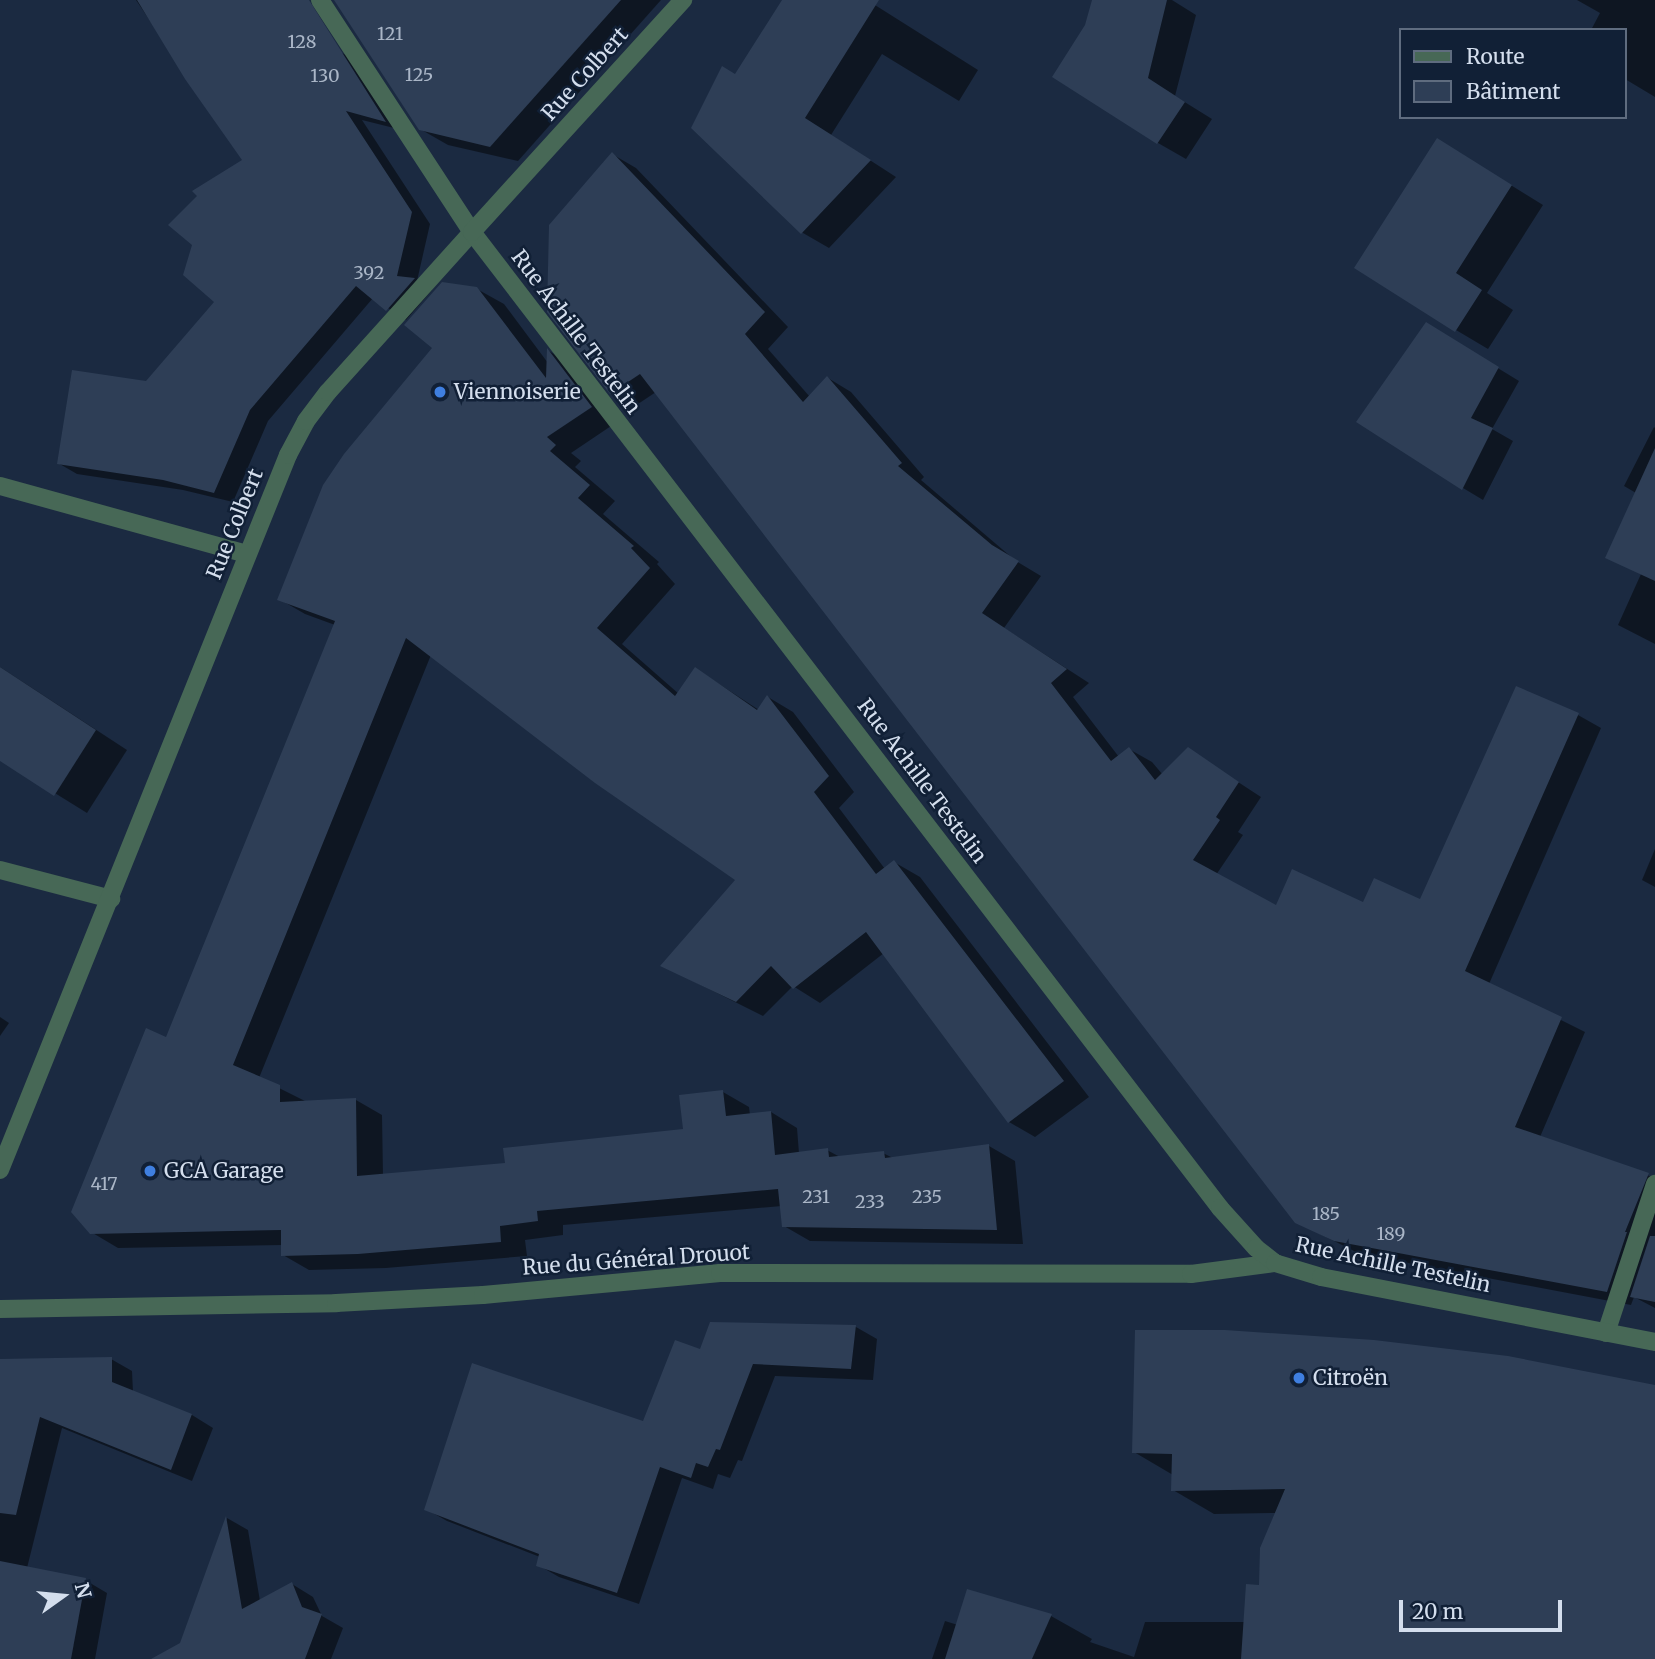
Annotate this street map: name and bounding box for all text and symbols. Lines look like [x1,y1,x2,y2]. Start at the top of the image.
street label: Rue Colbert [537,22,633,126]
house number: 121 [377,23,403,45]
legend [1400,28,1627,119]
house number: 128 [287,31,317,53]
text: Route [1466,43,1524,70]
house number: 125 [405,64,433,86]
house number: 130 [310,65,340,87]
text: Bâtiment [1466,78,1560,105]
street label: Rue Achille Testelin [506,245,646,419]
house number: 392 [354,262,384,284]
place label: Viennoiserie [454,379,581,405]
marker: Viennoiserie [432,384,448,400]
street label: Rue Colbert [201,465,269,583]
street label: Rue Achille Testelin [852,694,992,868]
place label: GCA Garage [164,1158,284,1184]
marker: GCA Garage [142,1163,158,1179]
house number: 417 [90,1173,118,1195]
house number: 231 [802,1186,830,1208]
house number: 235 [912,1186,942,1208]
house number: 233 [855,1191,885,1213]
house number: 185 [1312,1203,1340,1225]
house number: 189 [1377,1223,1405,1245]
street label: Rue Achille Testelin [1293,1232,1493,1298]
street label: Rue du Général Drouot [521,1239,751,1281]
place label: Citroën [1313,1365,1388,1391]
marker: Citroën [1291,1370,1307,1386]
north arrow [28,1561,98,1631]
text: N [70,1580,97,1601]
scale bar [1403,1586,1566,1630]
text: 20 m [1412,1598,1463,1625]

